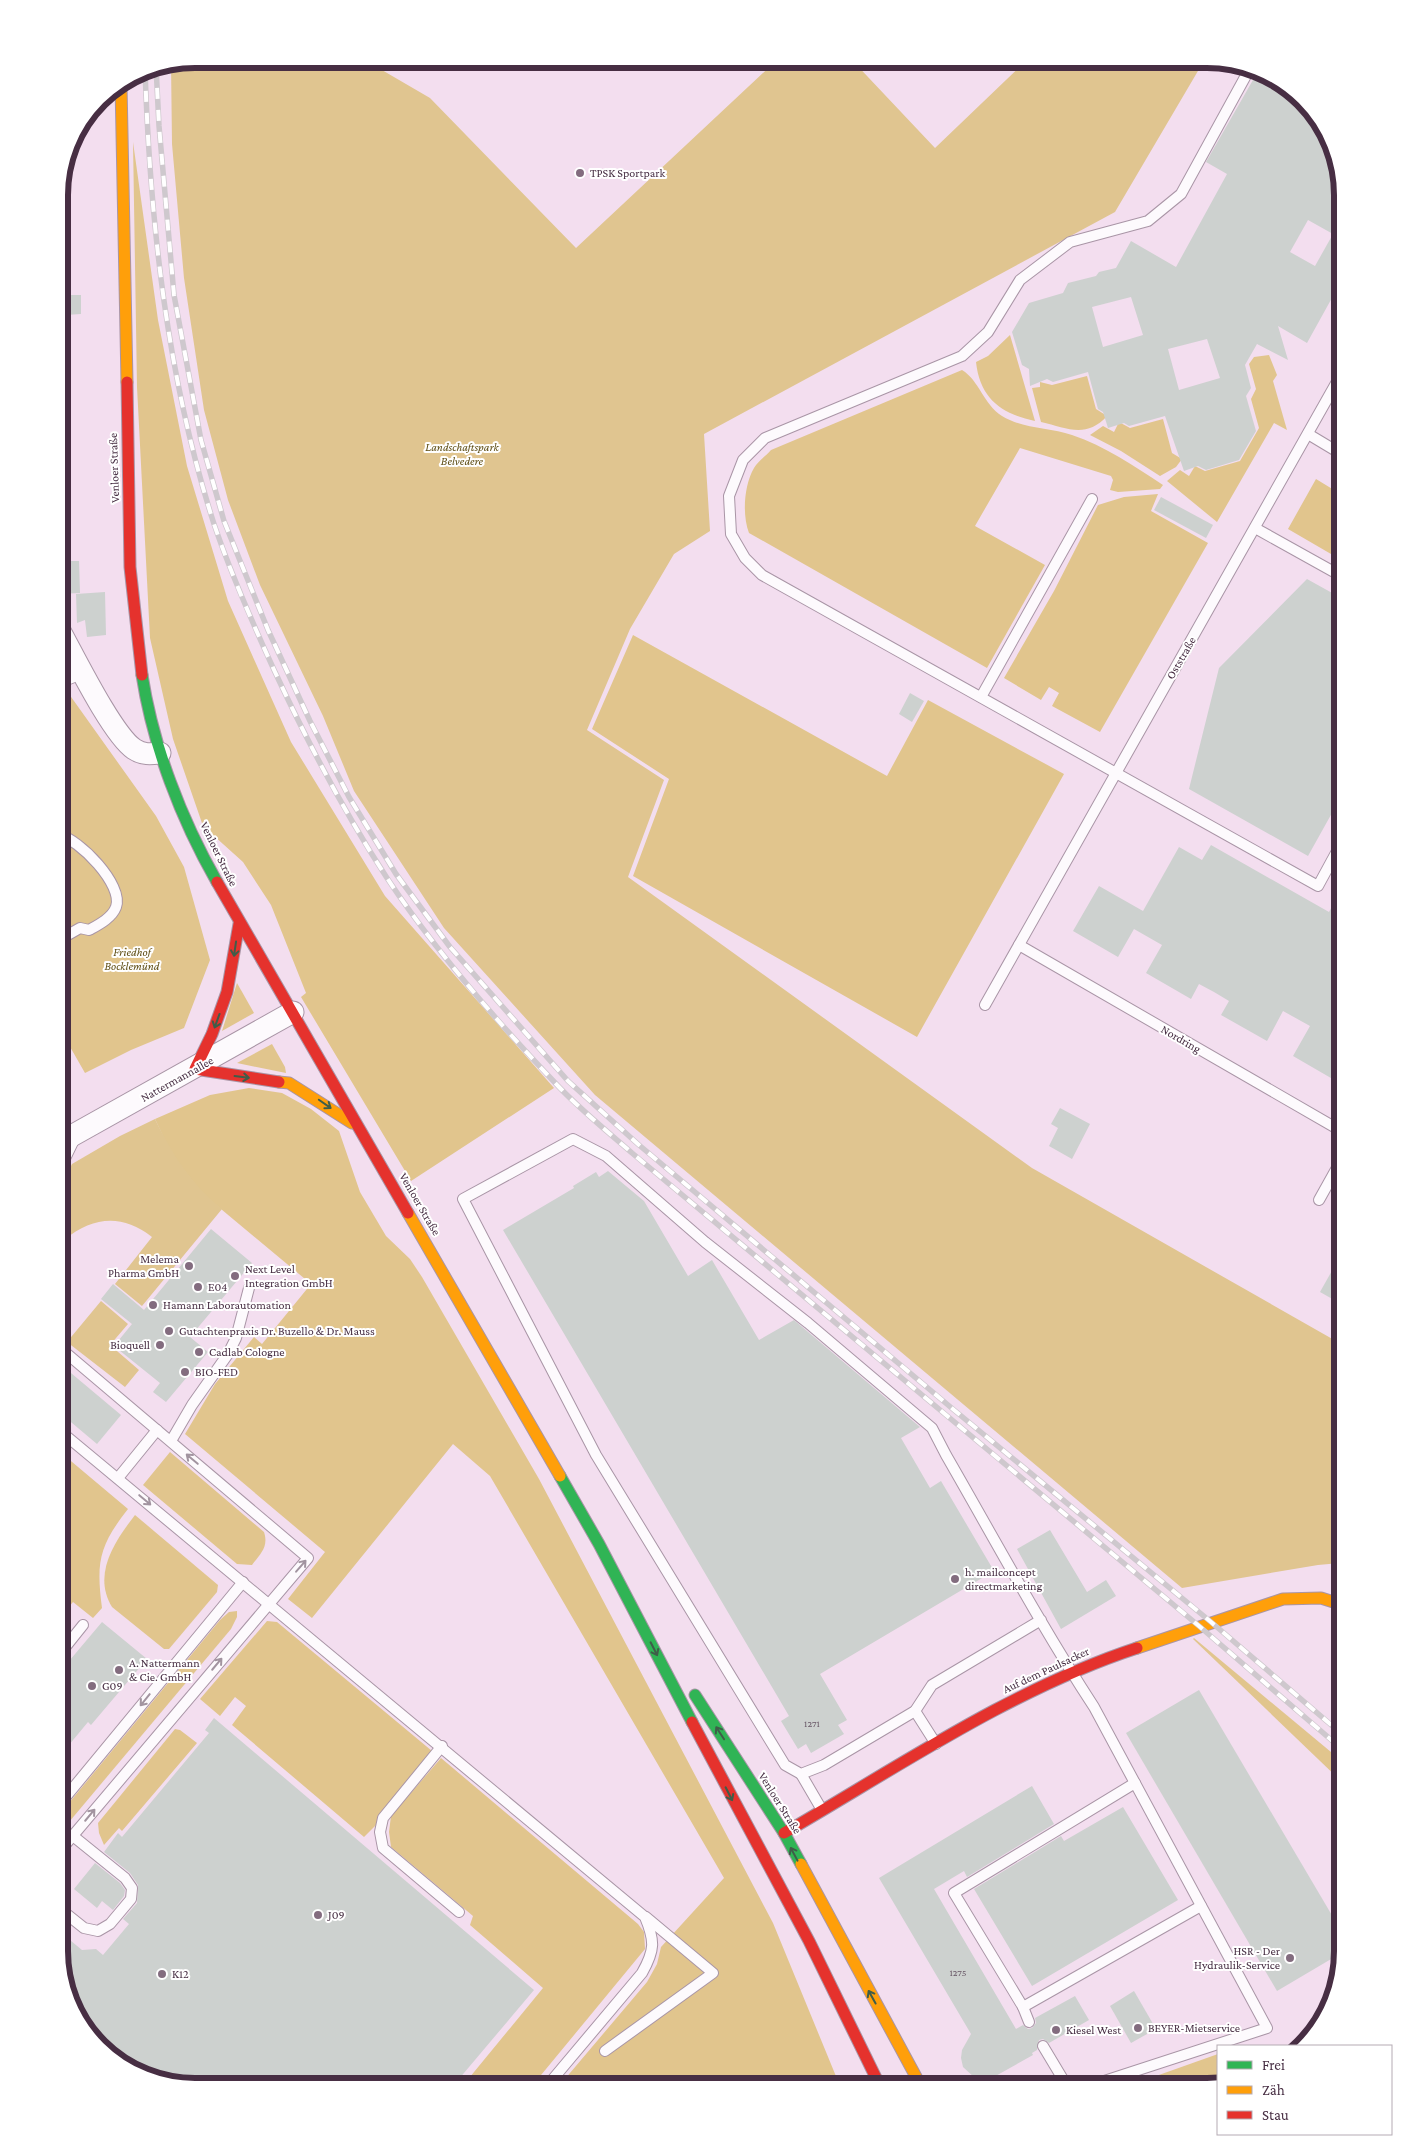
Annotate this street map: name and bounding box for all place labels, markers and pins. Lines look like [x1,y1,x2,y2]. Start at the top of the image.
place label: TPSK Sportpark [590,166,665,180]
marker: TPSK Sportpark [574,167,586,179]
place label: Melema Pharma GmbH [108,1252,179,1280]
marker: Melema Pharma GmbH [183,1260,195,1272]
place label: Next Level Integration GmbH [245,1262,333,1290]
marker: Next Level Integration GmbH [229,1270,241,1282]
place label: E04 [208,1280,227,1294]
marker: E04 [192,1281,204,1293]
place label: Hamann Laborautomation [163,1298,291,1312]
marker: Hamann Laborautomation [147,1299,159,1311]
place label: Gutachtenpraxis Dr. Buzello & Dr. Mauss [179,1324,375,1338]
marker: Gutachtenpraxis Dr. Buzello & Dr. Mauss [163,1325,175,1337]
place label: Bioquell [110,1338,150,1352]
marker: Bioquell [154,1339,166,1351]
place label: Cadlab Cologne [209,1345,285,1359]
marker: Cadlab Cologne [193,1346,205,1358]
place label: BIO-FED [195,1365,238,1379]
marker: BIO-FED [179,1366,191,1378]
place label: h. mailconcept directmarketing [965,1565,1043,1593]
marker: h. mailconcept directmarketing [949,1573,961,1585]
place label: A. Nattermann & Cie. GmbH [129,1656,200,1684]
marker: A. Nattermann & Cie. GmbH [113,1664,125,1676]
place label: G09 [102,1679,122,1693]
marker: G09 [86,1680,98,1692]
place label: J09 [327,1908,345,1922]
marker: J09 [312,1909,324,1921]
place label: HSR - Der Hydraulik-Service [1194,1944,1281,1972]
marker: HSR - Der Hydraulik-Service [1284,1952,1296,1964]
place label: K12 [172,1967,189,1981]
marker: K12 [156,1968,168,1980]
place label: BEYER-Mietservice [1148,2021,1240,2035]
marker: BEYER-Mietservice [1132,2022,1144,2034]
place label: Kiesel West [1066,2023,1122,2037]
marker: Kiesel West [1050,2024,1062,2036]

